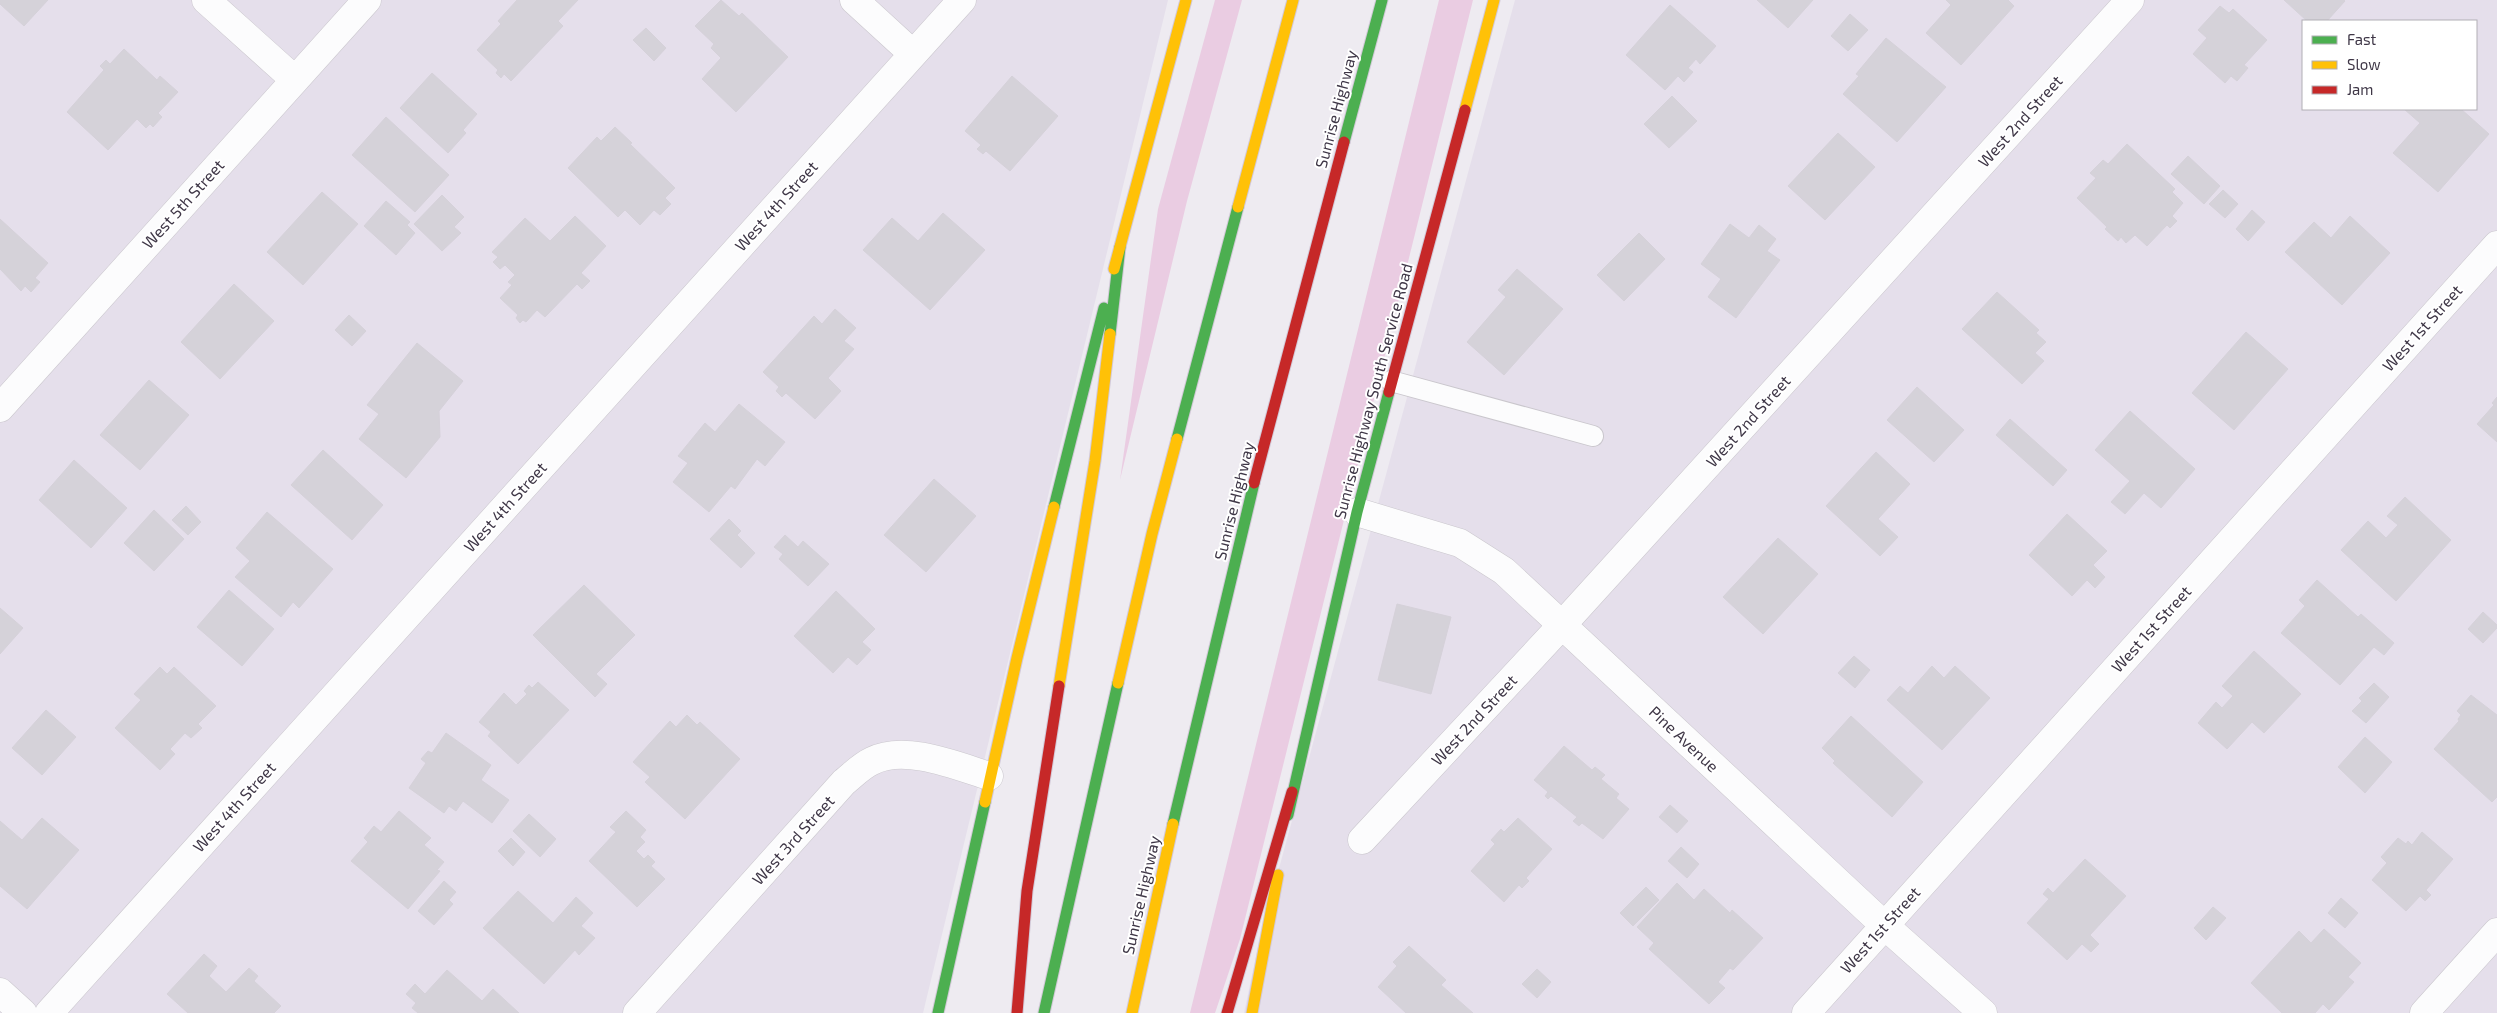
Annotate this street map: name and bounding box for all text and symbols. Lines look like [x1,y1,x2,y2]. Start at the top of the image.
legend [2302,20,2477,110]
text: Fast [2347,30,2377,48]
street label: Sunrise Highway [1311,47,1361,170]
text: Slow [2347,55,2381,73]
street label: West 2nd Street [1974,71,2066,170]
text: Jam [2347,80,2373,98]
street label: West 5th Street [138,155,228,252]
street label: West 4th Street [730,157,821,255]
street label: Sunrise Highway South Service Road [1329,261,1416,521]
street label: West 1st Street [2378,280,2465,375]
street label: West 2nd Street [1702,371,1794,470]
street label: Sunrise Highway [1210,439,1258,562]
street label: West 4th Street [459,458,550,556]
street label: West 1st Street [2107,581,2194,676]
street label: West 2nd Street [1427,670,1520,769]
street label: Pine Avenue [1646,702,1723,776]
street label: West 4th Street [188,758,279,856]
street label: West 3rd Street [748,791,838,888]
street label: Sunrise Highway [1118,833,1164,956]
street label: West 1st Street [1836,882,1923,977]

